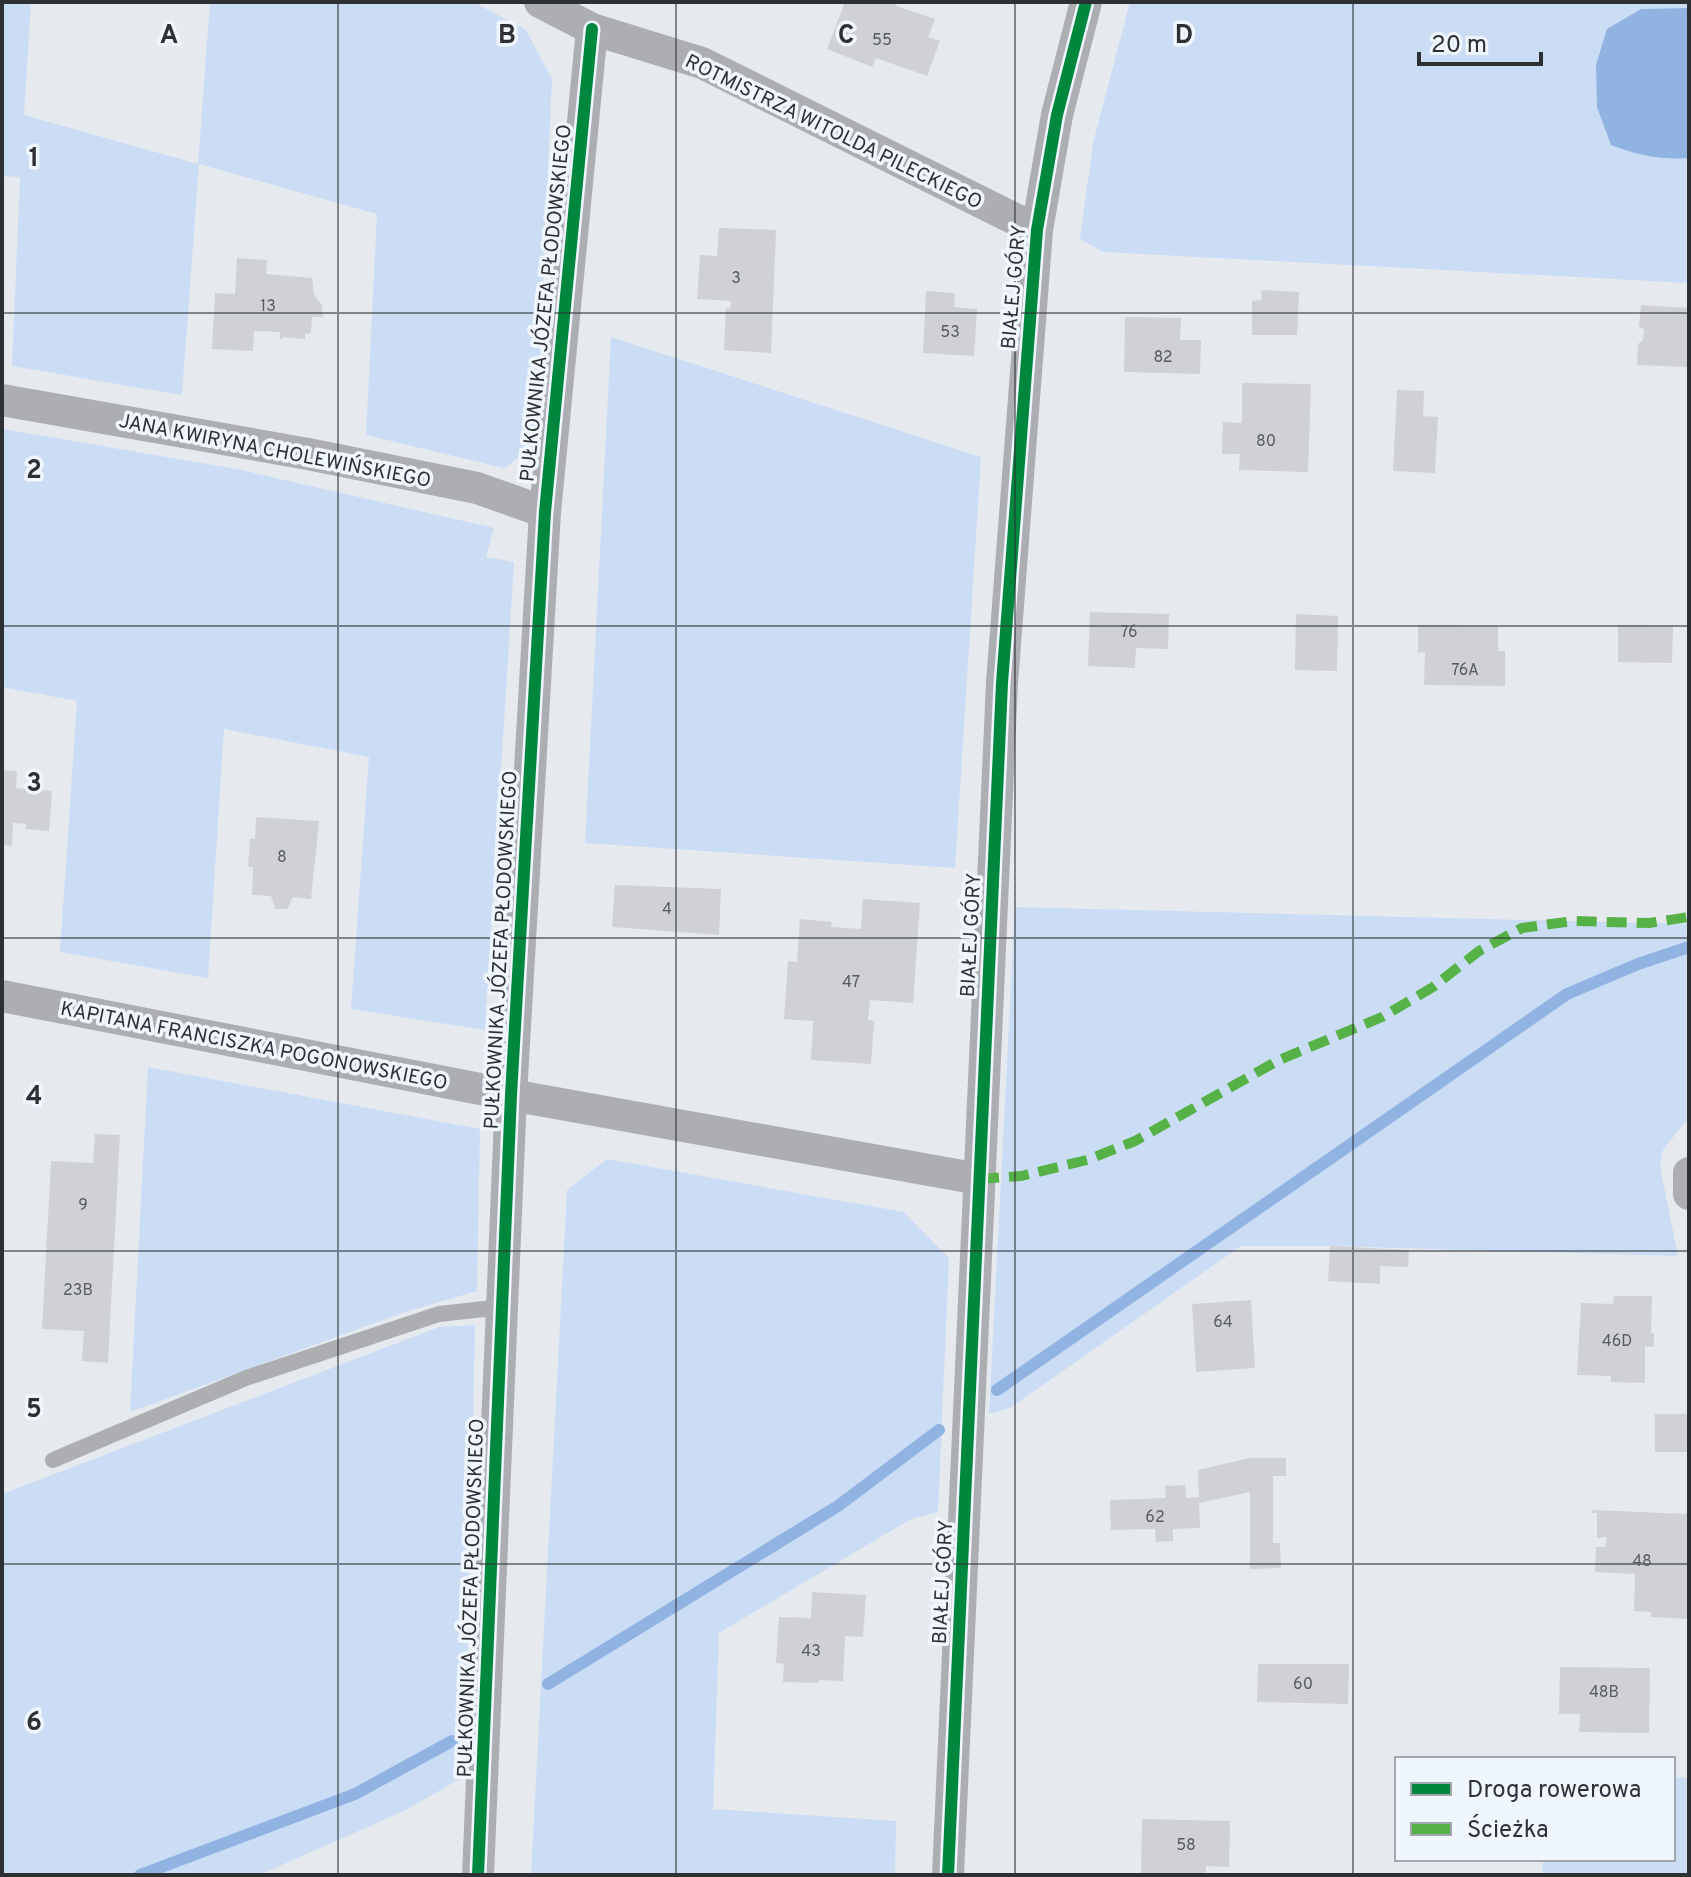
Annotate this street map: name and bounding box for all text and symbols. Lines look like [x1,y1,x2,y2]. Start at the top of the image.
scale bar [1419,16,1541,66]
text: A [160,20,178,53]
text: B [498,20,516,53]
text: C [838,20,854,53]
text: D [1175,20,1193,53]
house number: 55 [872,31,892,51]
text: 20 m [1431,31,1487,61]
street label: ROTMISTRZA WITOLDA PILECKIEGO [680,49,986,216]
street label: PUŁKOWNIKA JÓZEFA PŁODOWSKIEGO [513,123,579,483]
text: 1 [29,143,39,176]
street label: BIAŁEJ GÓRY [995,224,1033,350]
house number: 3 [731,269,741,289]
house number: 13 [260,297,276,317]
house number: 53 [940,323,960,343]
house number: 82 [1153,348,1173,368]
street label: JANA KWIRYNA CHOLEWIŃSKIEGO [116,407,433,495]
house number: 80 [1256,432,1276,452]
text: 2 [26,455,42,488]
house number: 76 [1120,623,1138,643]
house number: 76A [1451,661,1479,681]
text: 3 [26,768,42,801]
street label: PUŁKOWNIKA JÓZEFA PŁODOWSKIEGO [478,770,524,1130]
house number: 8 [277,848,287,868]
street label: BIAŁEJ GÓRY [954,872,988,998]
house number: 4 [662,900,672,920]
house number: 47 [842,973,860,993]
street label: KAPITANA FRANCISZKA POGONOWSKIEGO [58,997,449,1097]
text: 4 [26,1081,42,1114]
house number: 9 [78,1196,88,1216]
house number: 23B [63,1281,93,1301]
house number: 64 [1213,1313,1233,1333]
house number: 46D [1602,1332,1632,1352]
text: 5 [26,1394,42,1427]
street label: PUŁKOWNIKA JÓZEFA PŁODOWSKIEGO [451,1418,491,1778]
house number: 62 [1145,1508,1165,1528]
street label: BIAŁEJ GÓRY [926,1519,960,1645]
house number: 48 [1632,1552,1652,1572]
house number: 43 [801,1642,821,1662]
house number: 60 [1293,1675,1313,1695]
house number: 48B [1589,1683,1619,1703]
text: 6 [26,1707,42,1740]
legend [1395,1757,1675,1861]
text: Droga rowerowa [1467,1776,1641,1806]
text: Ścieżka [1467,1814,1549,1846]
house number: 58 [1176,1836,1196,1856]

